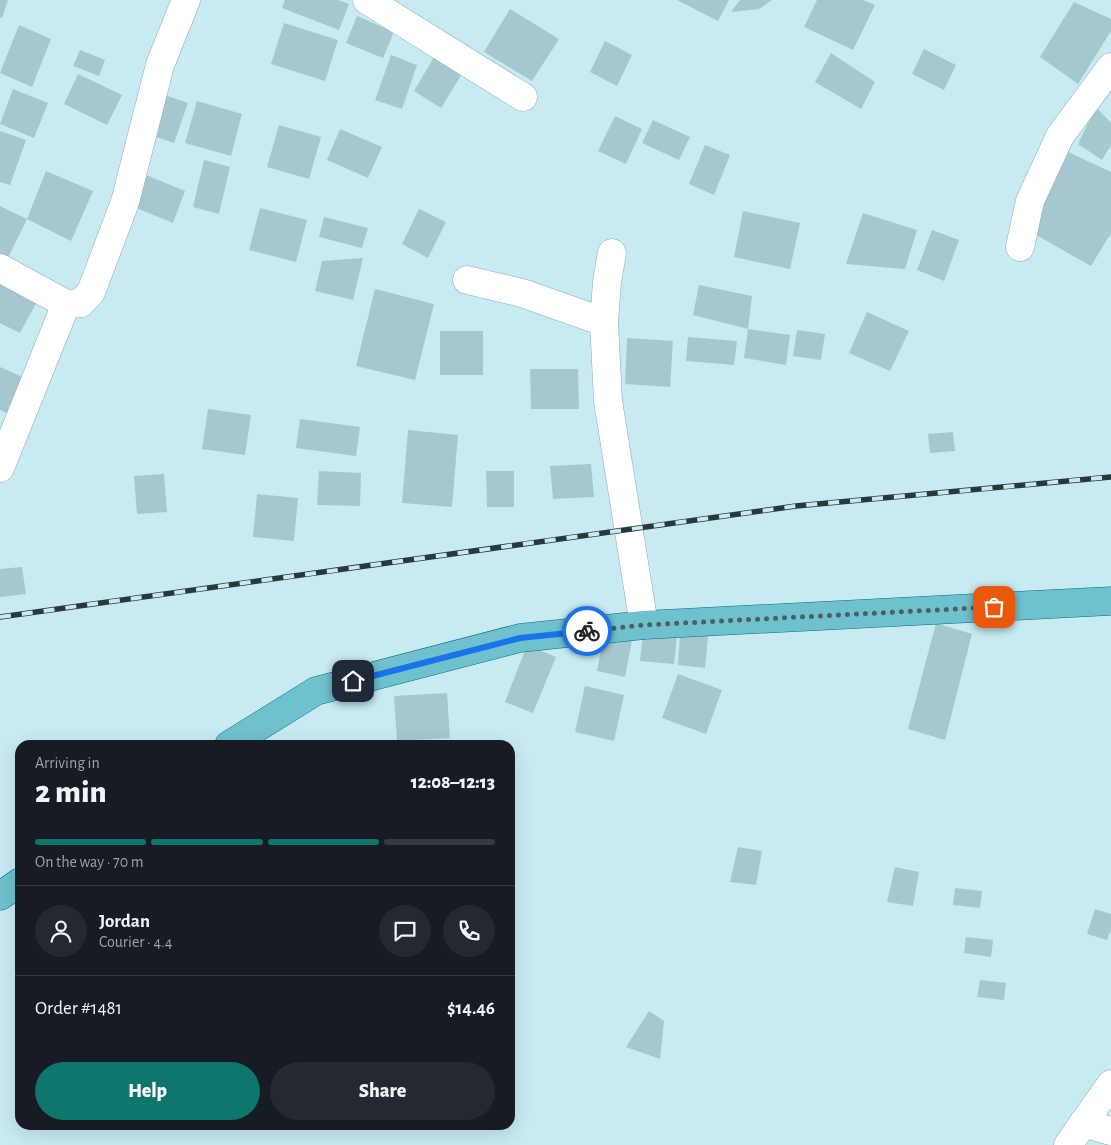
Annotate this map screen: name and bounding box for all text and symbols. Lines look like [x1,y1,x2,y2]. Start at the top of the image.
pin [973,586,1015,628]
icon: bag [980,593,1008,621]
courier [562,606,612,656]
icon: bike [573,617,601,645]
pin [332,660,374,702]
icon: home [339,667,367,695]
text: Arriving in [35,755,100,771]
text: 12:08–12:13 [411,773,495,792]
text: 2 min [35,776,107,808]
text: On the way · 70 m [35,854,144,870]
button: person [35,905,87,957]
button: chat [379,905,431,957]
button: phone [443,905,495,957]
text: Jordan [99,912,150,931]
text: Courier · 4.4 [99,934,172,950]
text: Order #1481 [35,999,122,1018]
text: $14.46 [447,999,495,1018]
button: Help [35,1062,260,1120]
button: Share [270,1062,495,1120]

